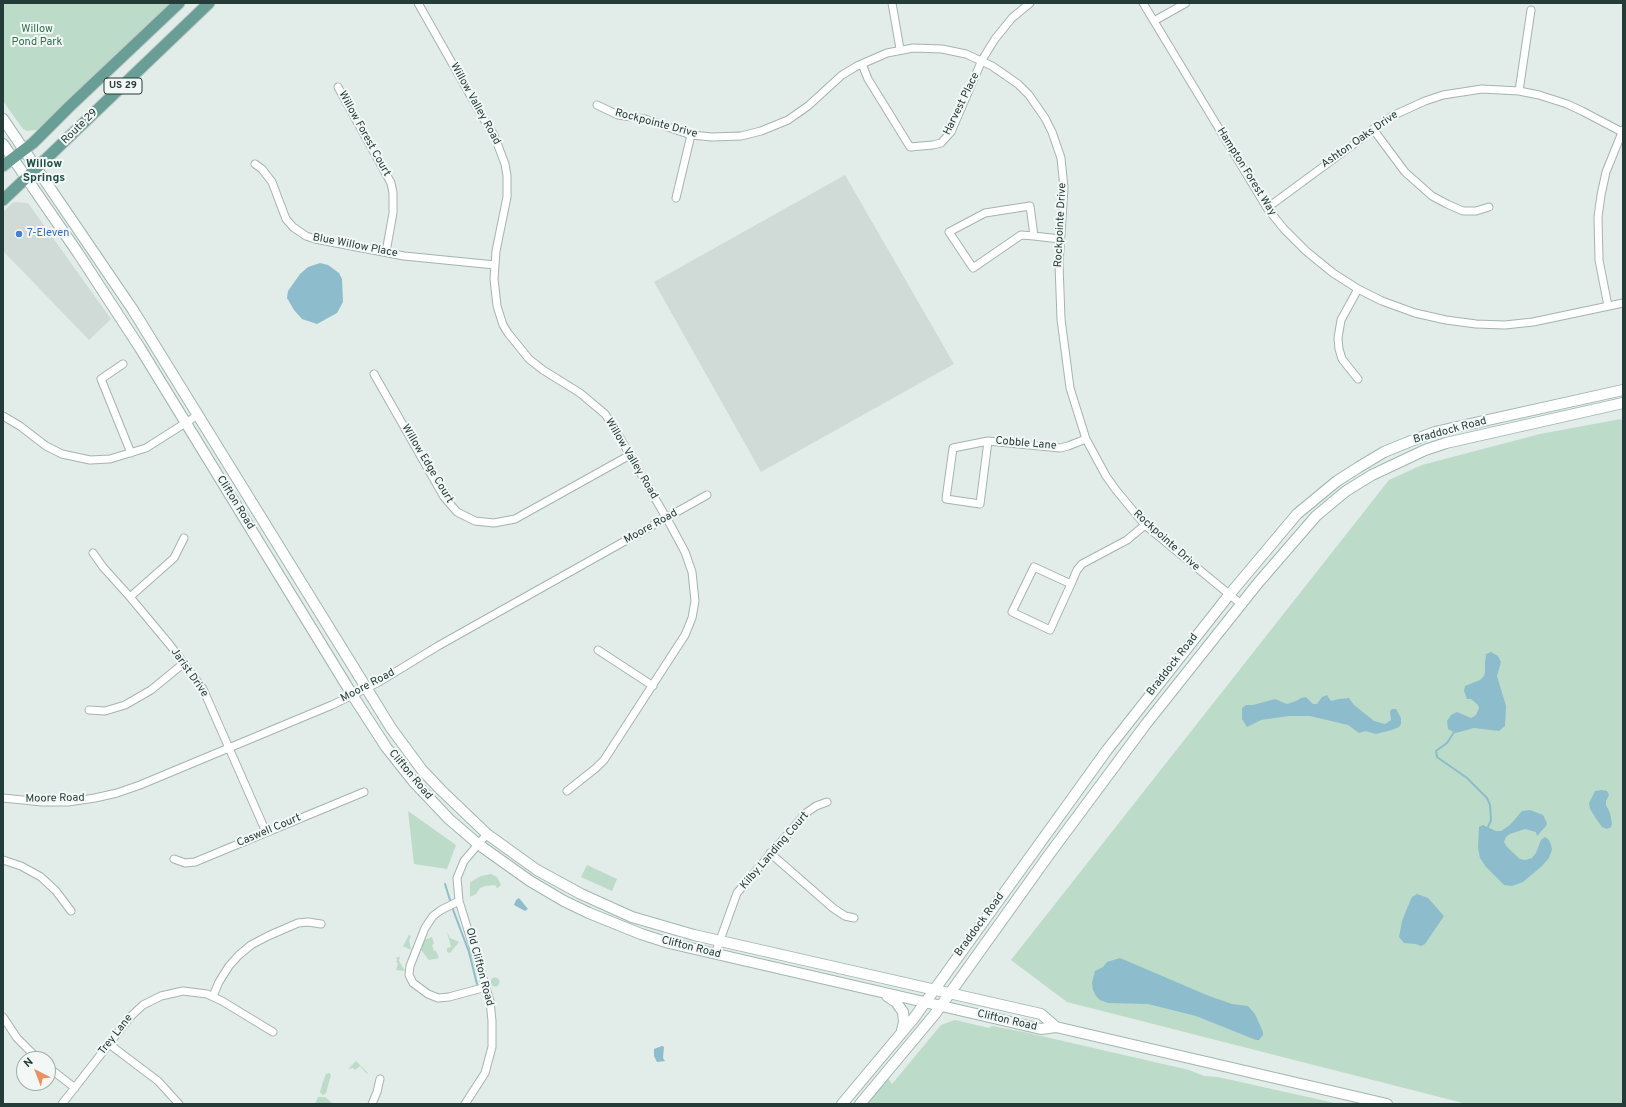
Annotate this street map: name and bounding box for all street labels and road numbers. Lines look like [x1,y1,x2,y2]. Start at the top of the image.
street label: Willow Valley Road [447,61,503,147]
street label: Harvest Place [941,70,983,138]
road number: US 29 [104,78,142,94]
street label: Willow Forest Court [335,89,393,179]
street label: Route 29 [59,107,101,147]
street label: Rockpointe Drive [613,107,699,141]
street label: Ashton Oaks Drive [1319,109,1401,171]
street label: Hampton Forest Way [1214,126,1278,218]
street label: Rockpointe Drive [1052,182,1070,268]
street label: Blue Willow Place [311,231,399,261]
street label: Braddock Road [1412,415,1488,447]
street label: Willow Valley Road [602,416,660,502]
street label: Willow Edge Court [398,422,456,506]
street label: Cobble Lane [995,435,1057,453]
street label: Clifton Road [213,474,257,532]
street label: Moore Road [622,507,680,547]
street label: Rockpointe Drive [1130,508,1202,574]
street label: Braddock Road [1145,631,1201,699]
street label: Jarist Drive [167,646,211,700]
street label: Moore Road [339,666,397,706]
street label: Clifton Road [385,747,435,803]
street label: Moore Road [25,792,85,806]
street label: Kilby Landing Court [738,810,812,892]
street label: Caswell Court [235,812,303,850]
street label: Braddock Road [953,891,1007,959]
street label: Old Clifton Road [462,926,496,1008]
street label: Clifton Road [660,934,722,962]
street label: Clifton Road [976,1008,1038,1034]
street label: Trey Lane [96,1012,136,1058]

